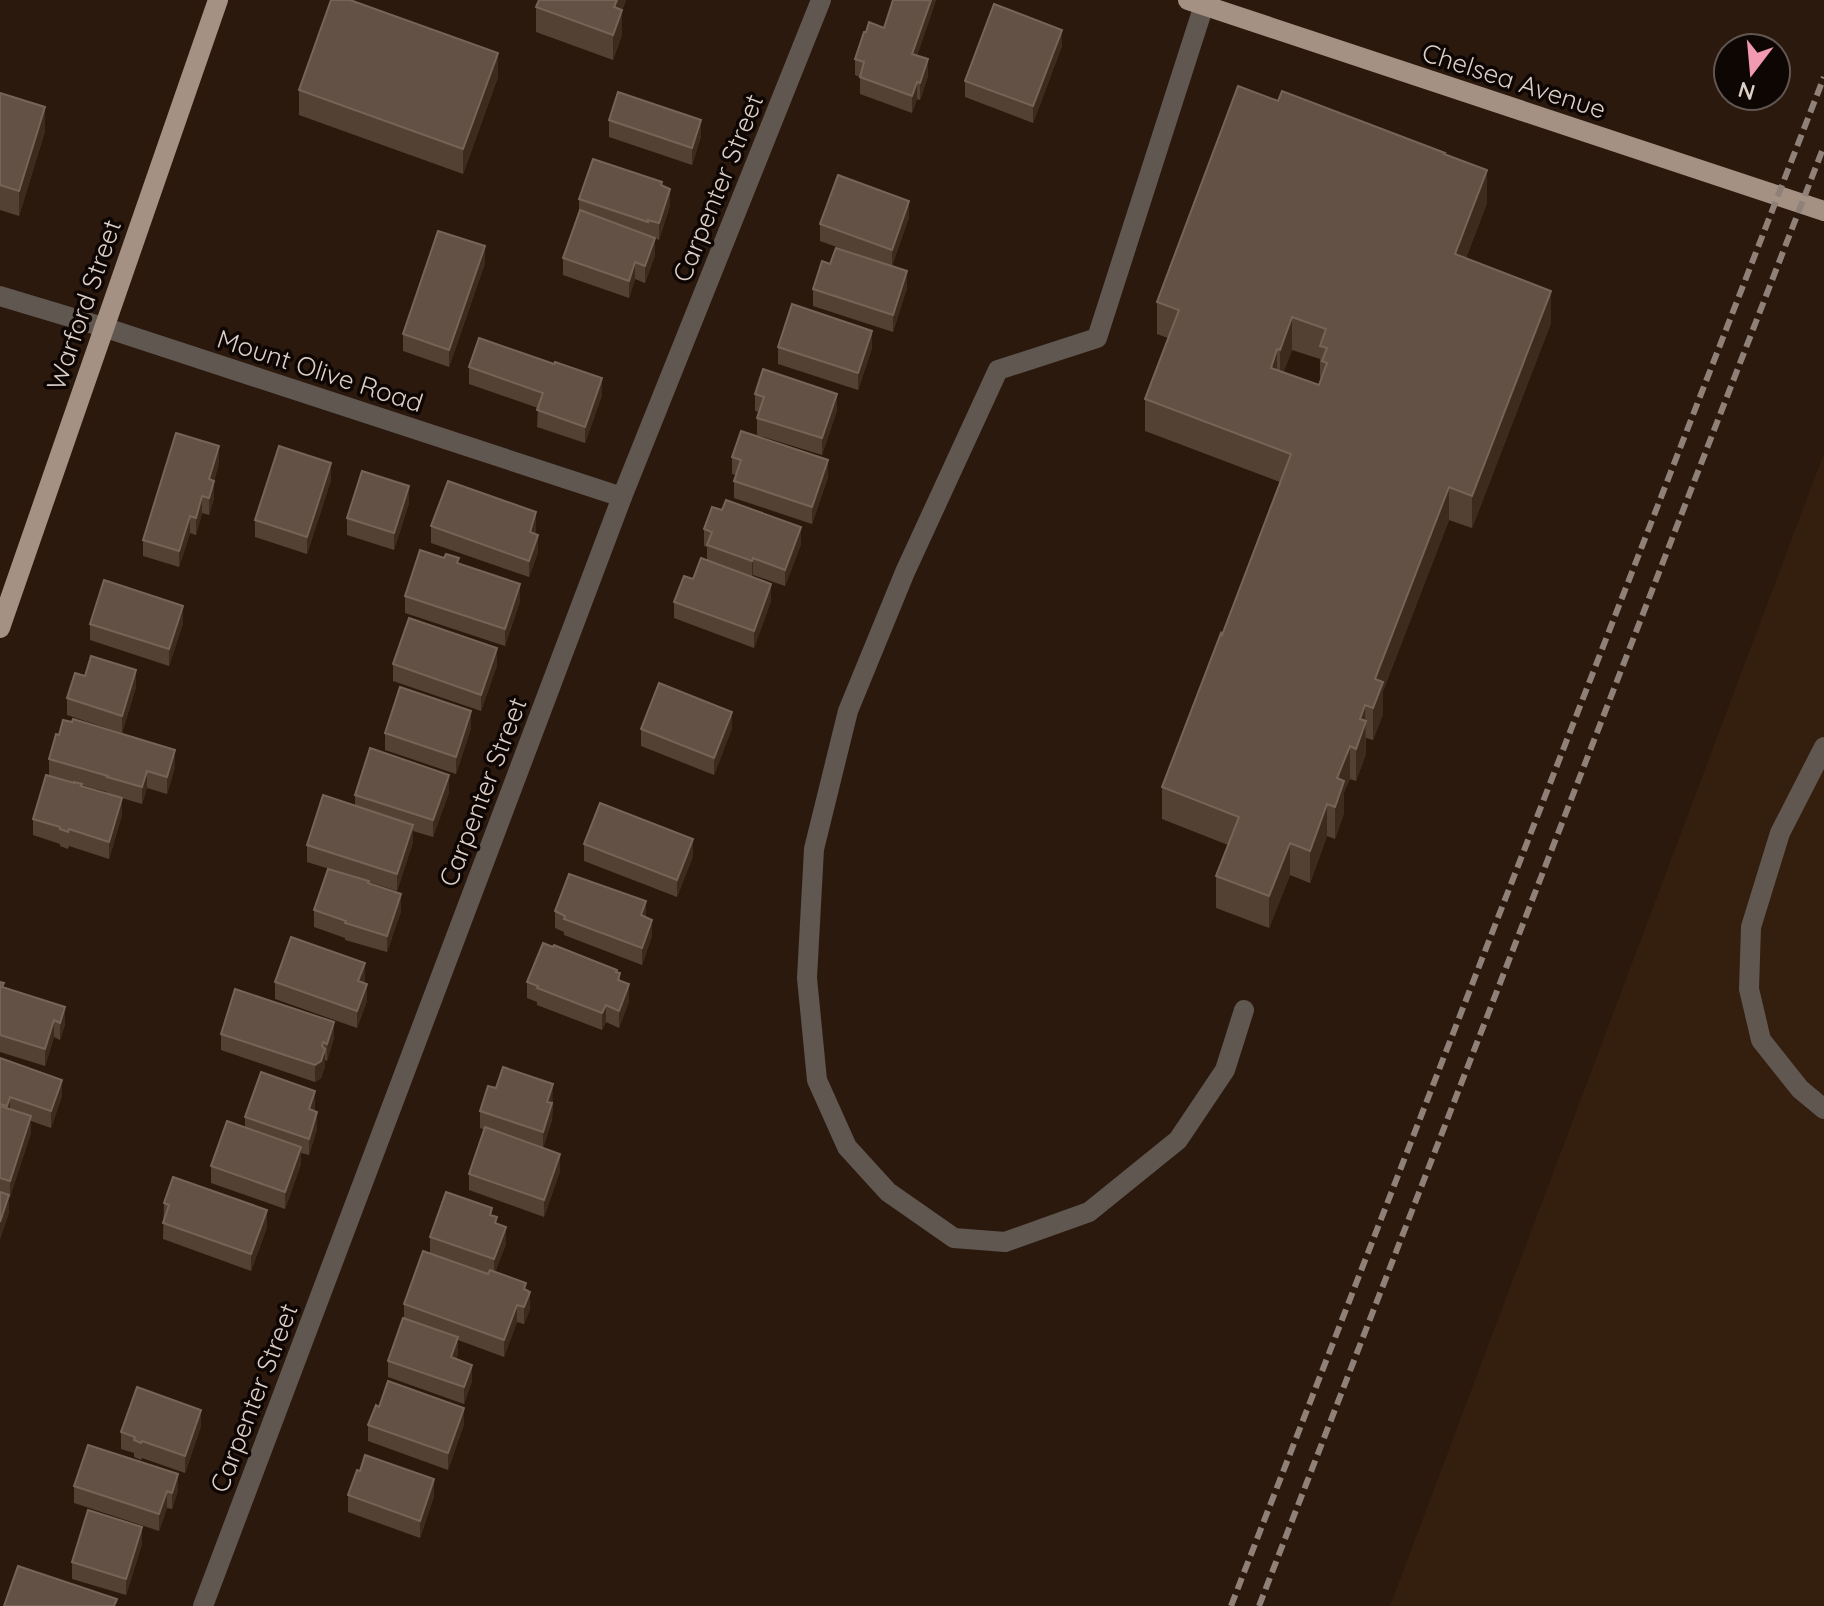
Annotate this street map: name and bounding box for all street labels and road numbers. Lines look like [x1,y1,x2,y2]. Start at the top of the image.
street label: Chelsea Avenue [1418,35,1610,126]
street label: Carpenter Street [665,89,770,287]
street label: Warford Street [39,215,128,394]
street label: Mount Olive Road [213,322,427,419]
street label: Carpenter Street [431,693,534,891]
street label: Carpenter Street [202,1299,305,1497]

